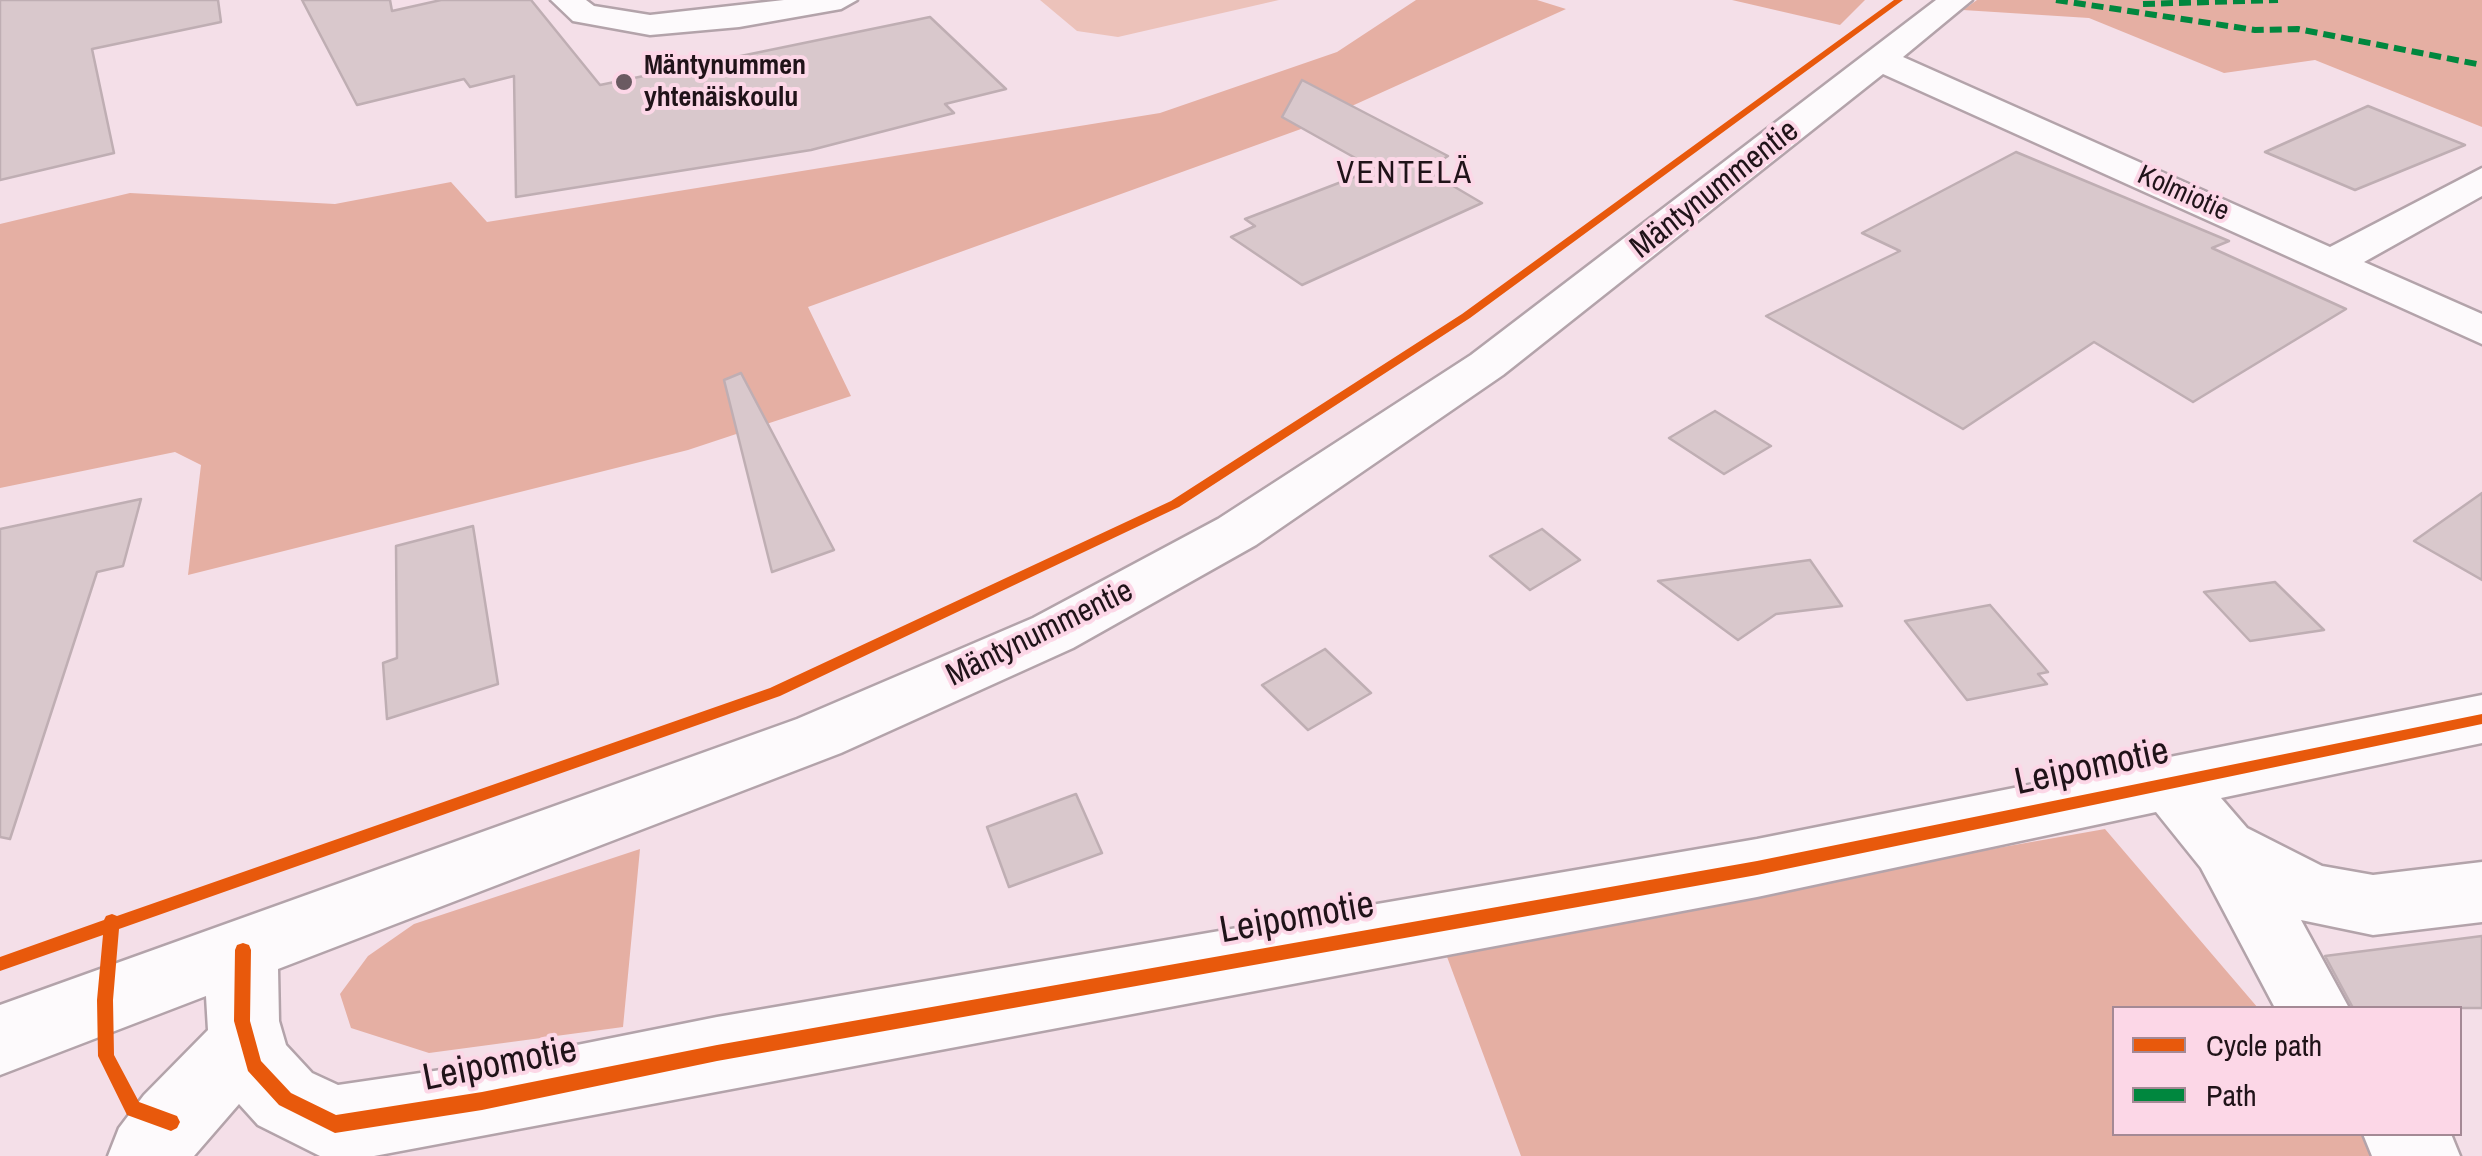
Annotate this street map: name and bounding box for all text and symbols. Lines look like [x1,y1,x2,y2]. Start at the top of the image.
place label: Mäntynummen yhtenäiskoulu [644,49,806,115]
marker: Mäntynummen yhtenäiskoulu [613,71,635,93]
street label: Mäntynummentie [1623,112,1807,268]
district label: VENTELÄ [1336,155,1474,193]
street label: Kolmiotie [2132,159,2234,229]
street label: Mäntynummentie [940,572,1140,696]
street label: Leipomotie [2011,729,2173,807]
street label: Leipomotie [1216,883,1378,955]
legend [2112,1006,2462,1136]
text: Cycle path [2206,1025,2322,1065]
street label: Leipomotie [419,1028,581,1102]
text: Path [2206,1075,2257,1115]

